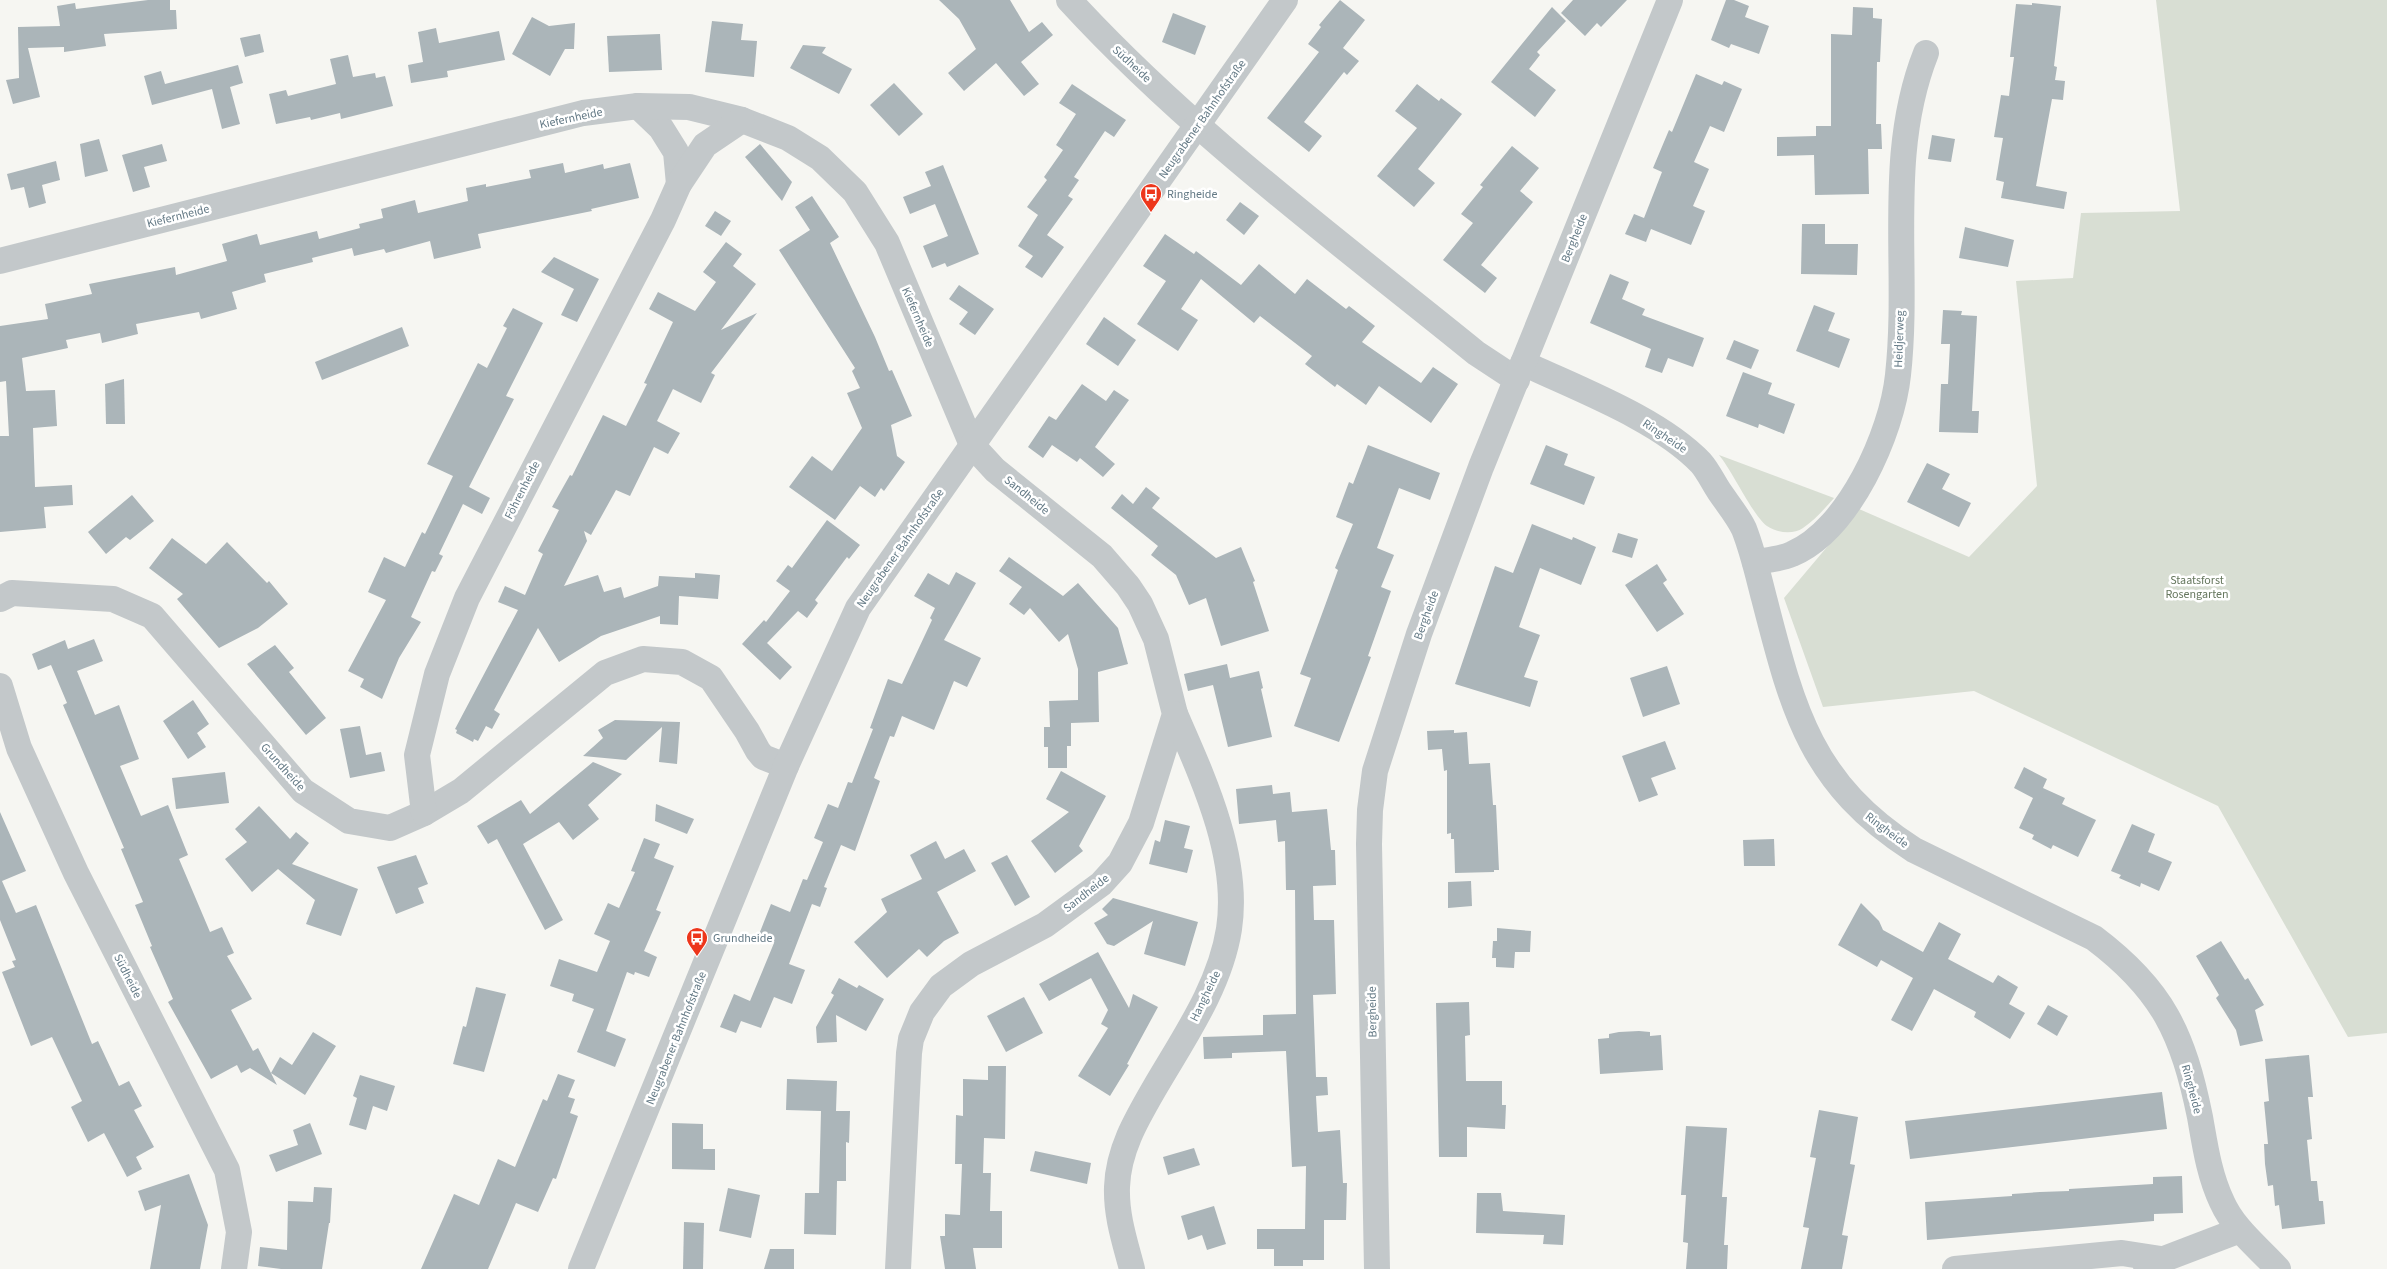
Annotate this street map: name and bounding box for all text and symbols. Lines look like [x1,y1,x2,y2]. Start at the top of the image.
street label: Südheide [1108,42,1155,87]
street label: Neugrabener Bahnhofstraße [1155,56,1250,182]
street label: Kiefernheide [538,104,604,133]
bus stop icon: Ringheide [1139,182,1163,213]
place label: Ringheide [1167,186,1217,203]
street label: Kiefernheide [145,200,211,232]
street label: Bergheide [1557,211,1592,265]
street label: Kiefernheide [897,284,938,350]
street label: Heidjerweg [1890,310,1909,368]
street label: Ringheide [1639,415,1690,458]
street label: Föhrenheide [500,458,544,522]
street label: Sandheide [1000,472,1053,519]
street label: Neugrabener Bahnhofstraße [853,485,948,611]
park label: Staatsforst Rosengarten [2165,572,2229,603]
street label: Bergheide [1410,588,1443,642]
street label: Grundheide [256,740,309,795]
street label: Ringheide [1861,808,1912,852]
street label: Sandheide [1060,870,1113,917]
bus stop icon: Grundheide [685,926,709,957]
place label: Grundheide [713,930,772,947]
street label: Südheide [109,951,146,1001]
street label: Hangheide [1186,968,1225,1024]
street label: Neugrabener Bahnhofstraße [642,969,711,1107]
street label: Bergheide [1364,986,1381,1038]
street label: Ringheide [2177,1063,2206,1116]

